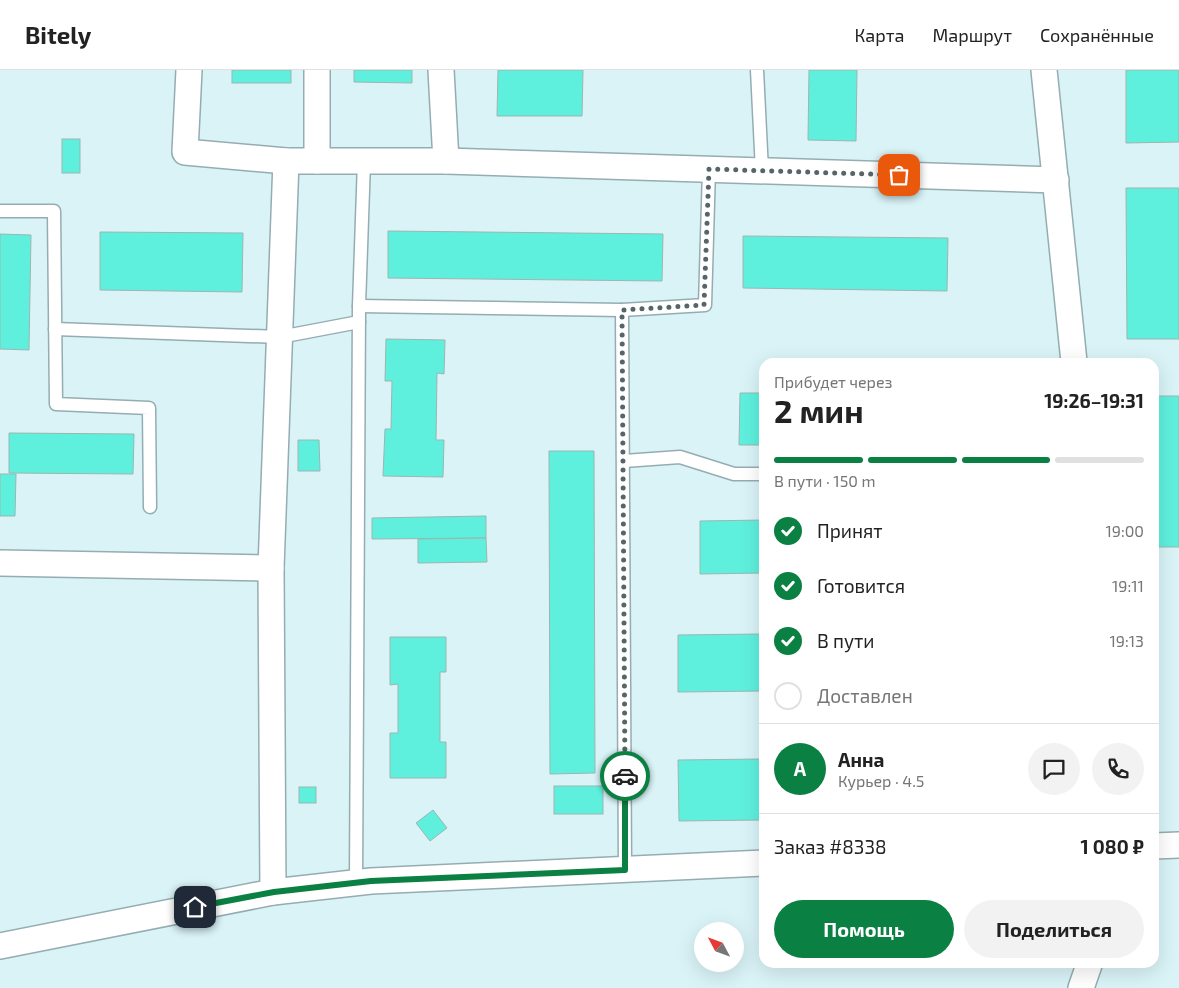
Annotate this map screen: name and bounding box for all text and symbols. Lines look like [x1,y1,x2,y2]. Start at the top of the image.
text: Bitely [25,20,91,49]
text: Карта [854,24,904,46]
text: Маршрут [932,24,1012,46]
text: Сохранённые [1040,24,1154,46]
pin [878,154,920,196]
icon: bag [885,161,913,189]
text: Прибудет через [774,372,892,391]
text: 19:26–19:31 [1044,389,1144,412]
text: 2 мин [774,391,864,429]
text: В пути · 150 m [774,471,876,490]
icon: check [774,517,802,545]
text: Принят [817,519,883,542]
text: 19:00 [1105,521,1144,540]
icon: check [774,572,802,600]
text: Готовится [817,574,905,597]
text: 19:11 [1112,576,1144,595]
icon: check [774,627,802,655]
text: В пути [817,629,875,652]
text: 19:13 [1109,631,1144,650]
text: Доставлен [817,684,913,707]
button: chat [1028,743,1080,795]
button: phone [1092,743,1144,795]
text: Анна [838,748,884,771]
courier [600,751,650,801]
text: А [794,757,806,780]
icon: car [611,762,639,790]
text: Курьер · 4.5 [838,771,924,790]
text: Заказ #8338 [774,835,886,858]
text: 1 080 ₽ [1081,835,1144,858]
pin [174,886,216,928]
icon: home [181,893,209,921]
button: Помощь [774,900,954,958]
button: Поделиться [964,900,1144,958]
north arrow [694,922,744,972]
map controls [694,922,744,972]

